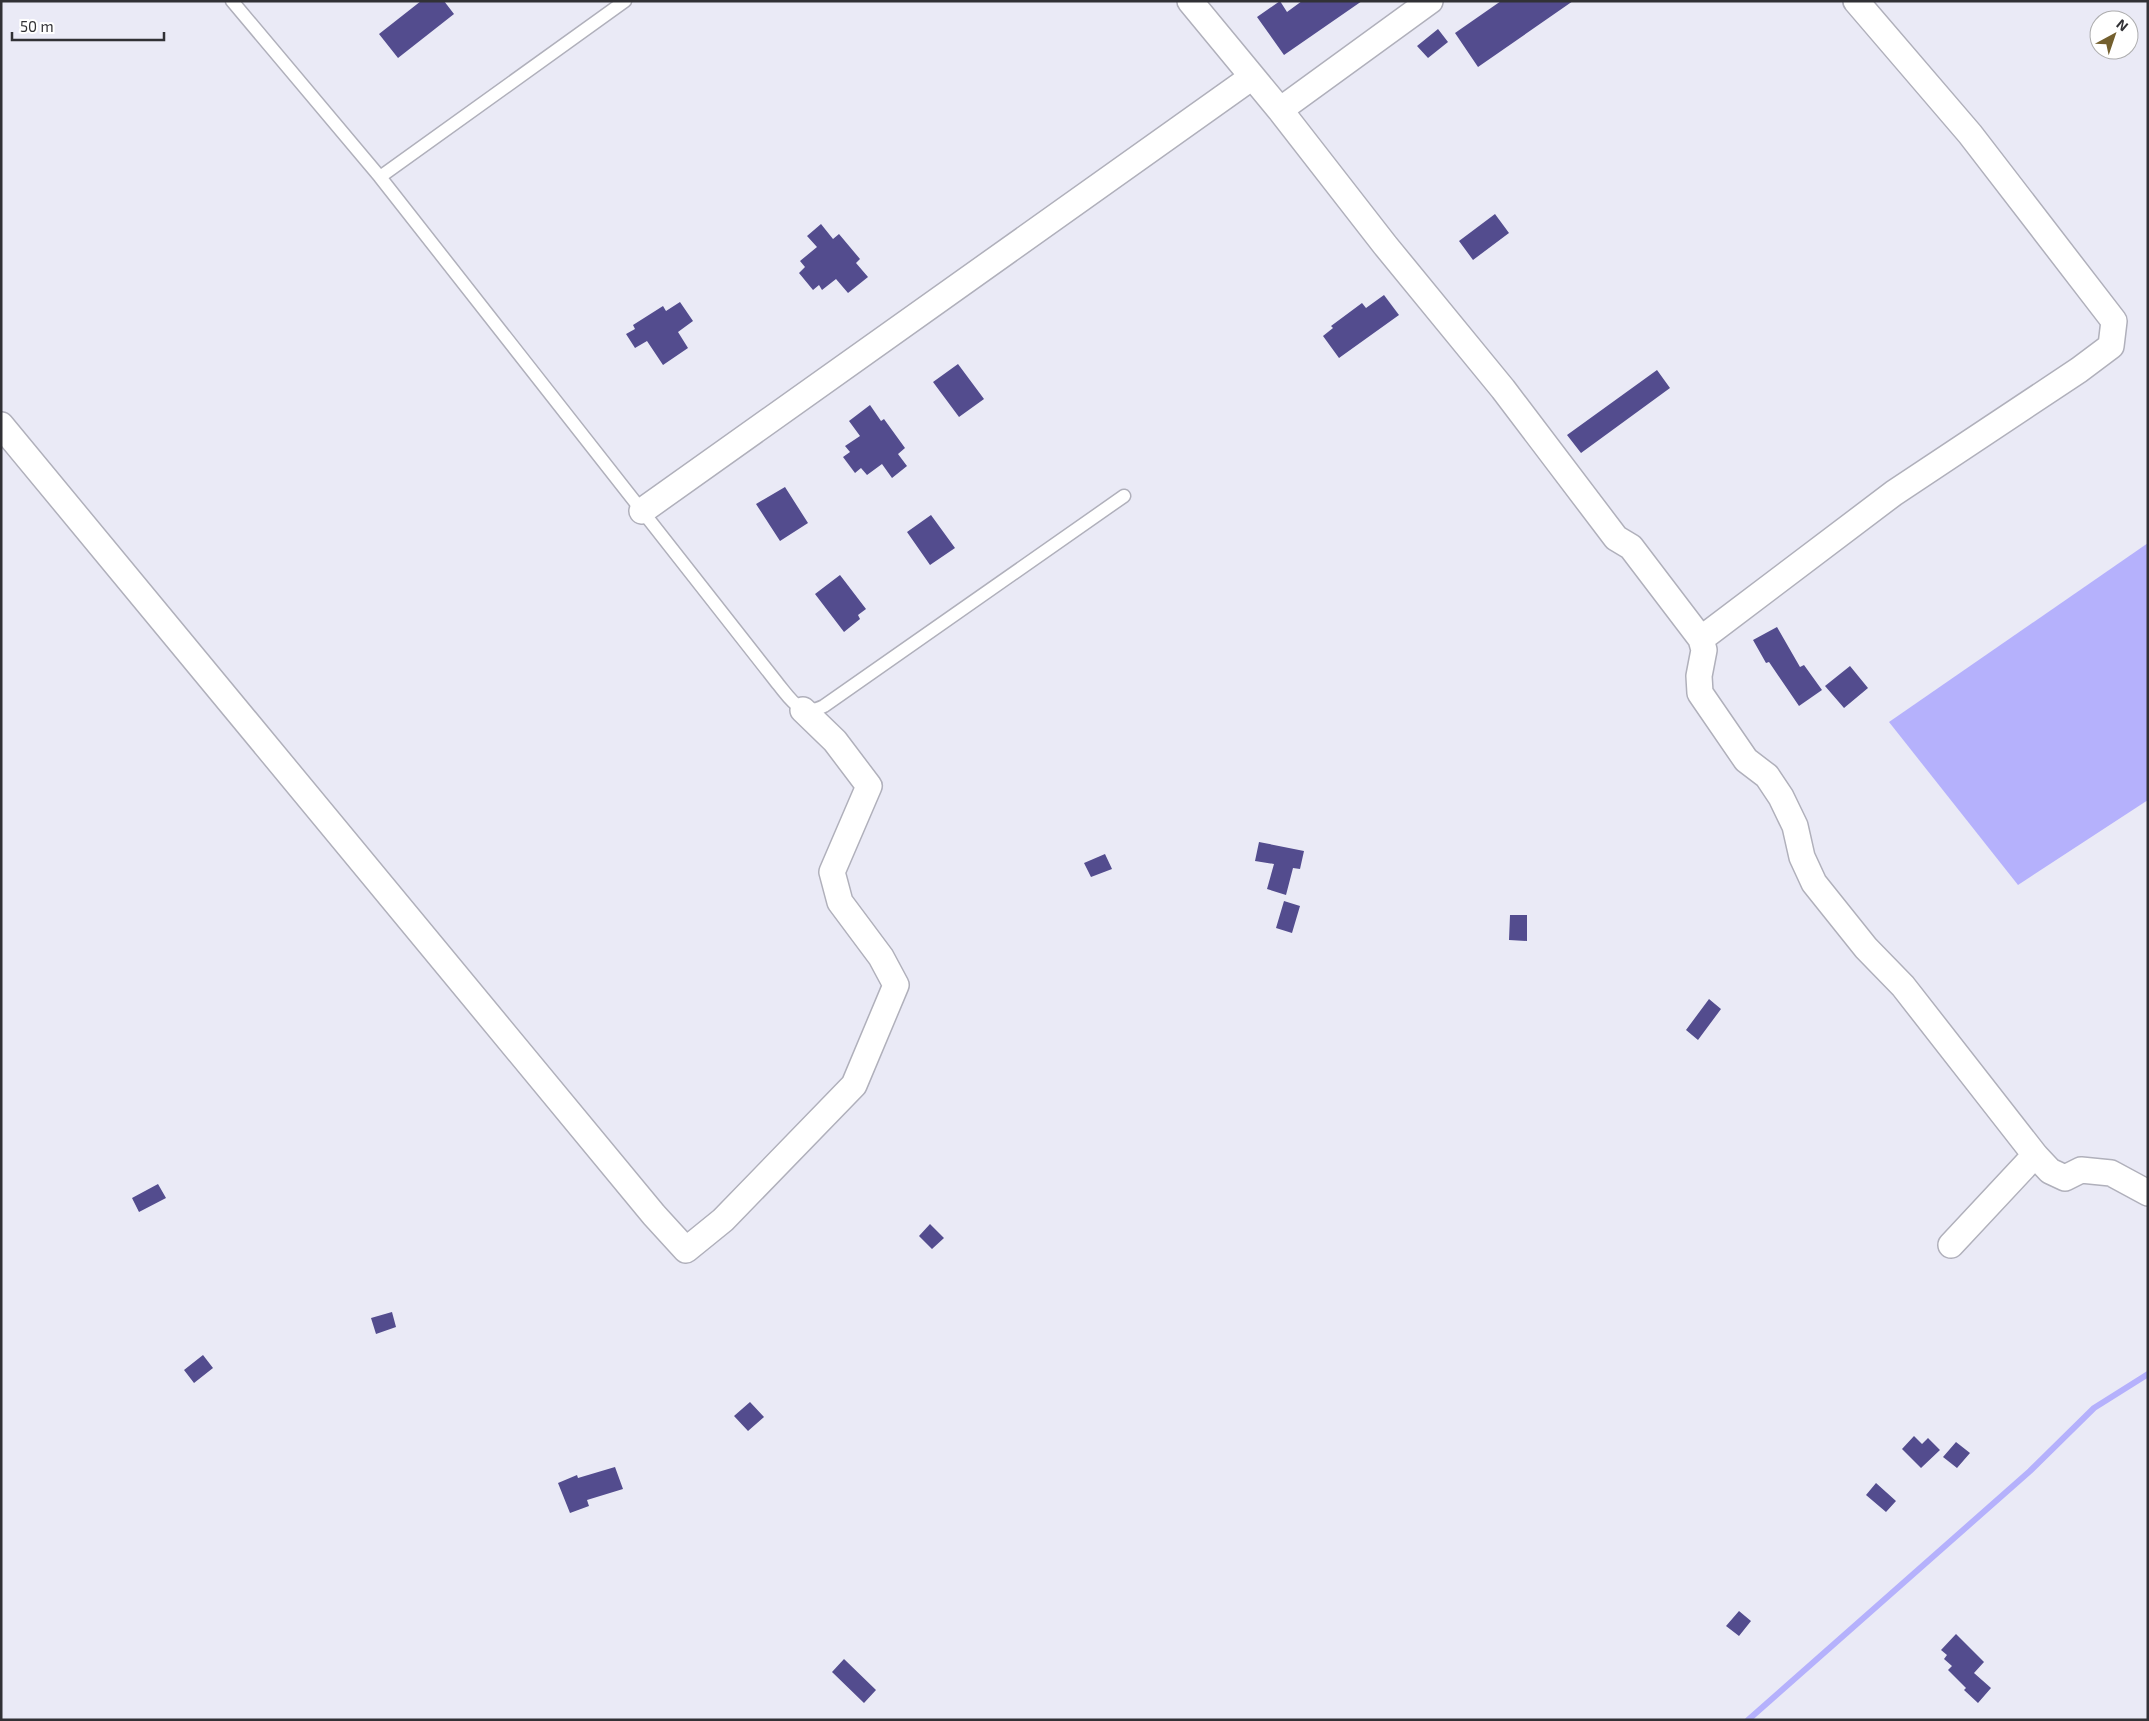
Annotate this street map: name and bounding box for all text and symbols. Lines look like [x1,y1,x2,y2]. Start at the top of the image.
scale bar [12,10,165,42]
north arrow [2089,10,2139,60]
text: N [2113,15,2132,34]
text: 50 m [20,17,54,35]

